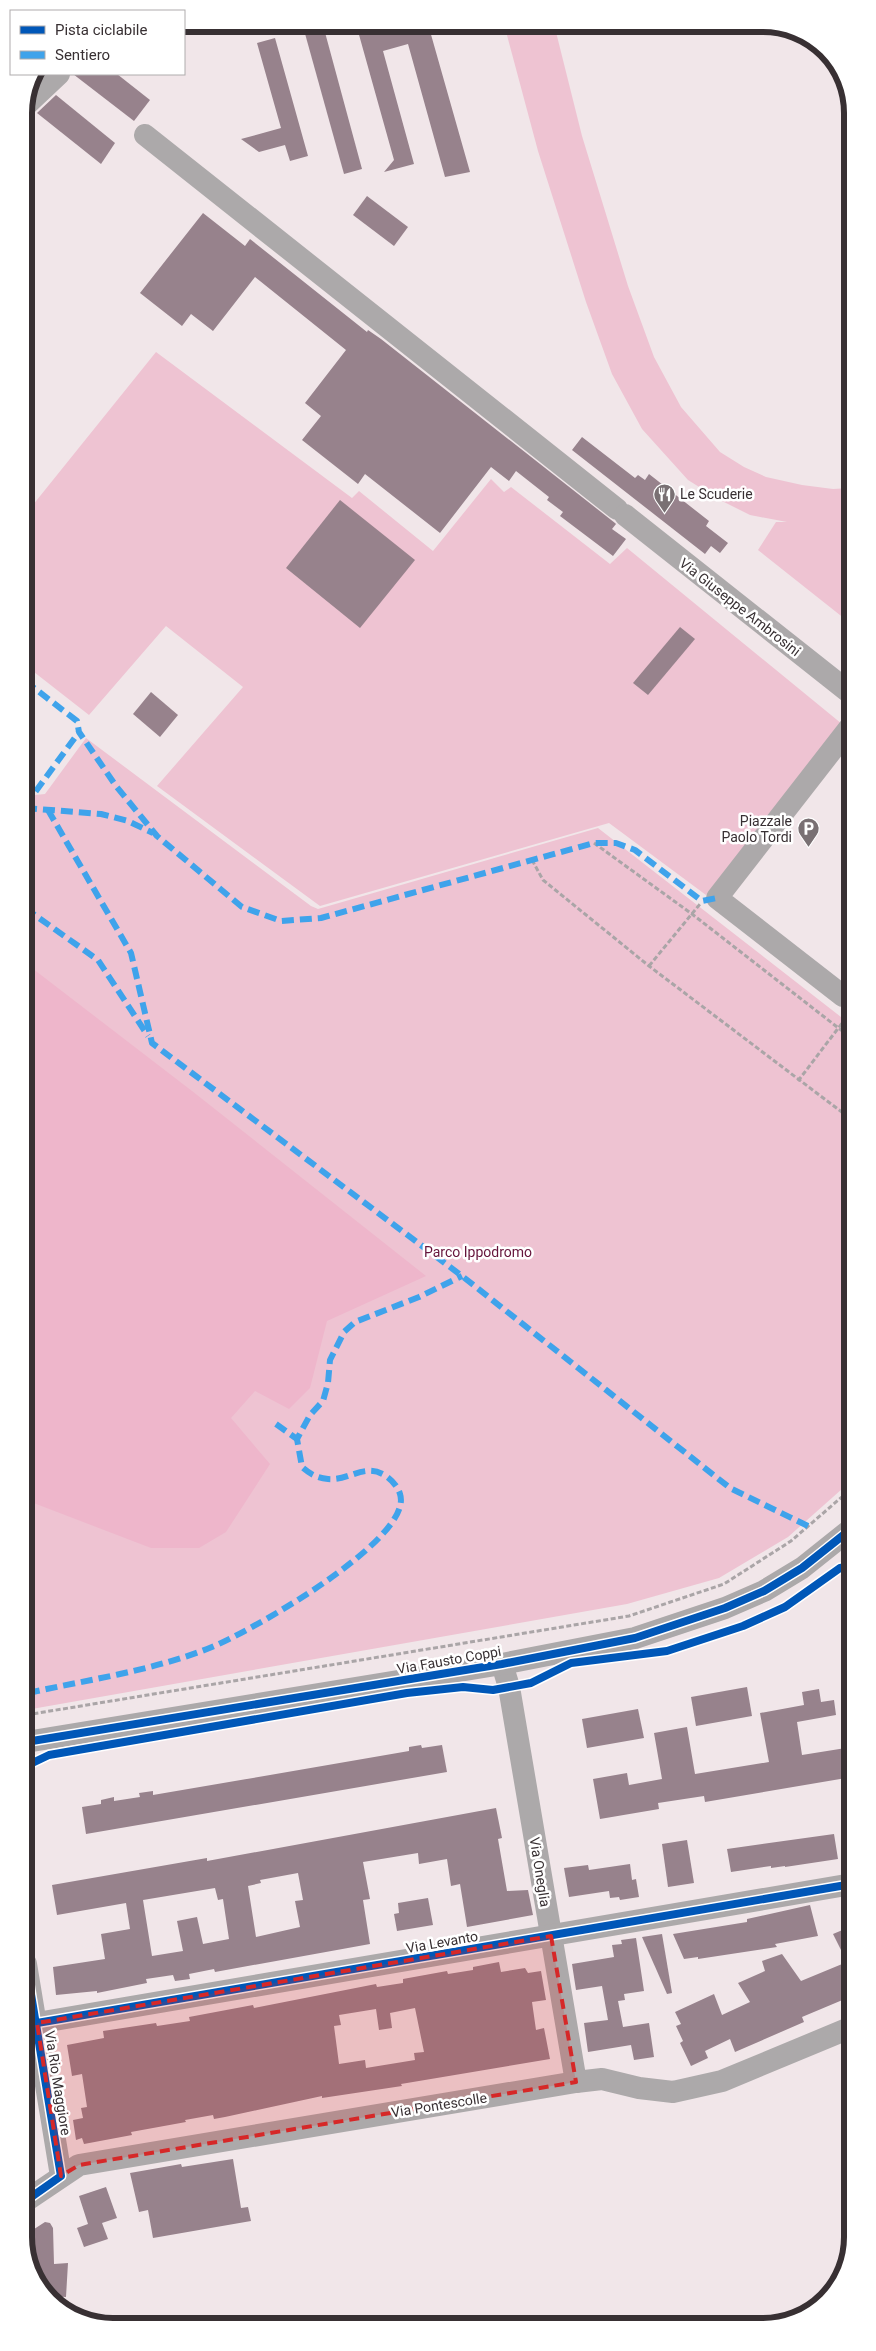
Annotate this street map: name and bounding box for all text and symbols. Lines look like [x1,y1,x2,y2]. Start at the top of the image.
legend [10,10,185,75]
text: Pista ciclabile [55,21,148,39]
text: Sentiero [55,46,110,64]
restaurant icon: Le Scuderie [652,482,676,513]
place label: Le Scuderie [680,486,753,502]
street label: Via Giuseppe Ambrosini [676,555,804,659]
place label: Piazzale Paolo Tordi [721,813,792,845]
parking icon: Piazzale Paolo Tordi [796,817,820,848]
park label: Parco Ippodromo [424,1244,532,1260]
street label: Via Fausto Coppi [396,1643,502,1677]
street label: Via Oneglia [527,1836,553,1908]
street label: Via Levanto [405,1928,479,1956]
street label: Via Rio Maggiore [42,2029,74,2137]
street label: Via Pontescolle [390,2090,488,2120]

